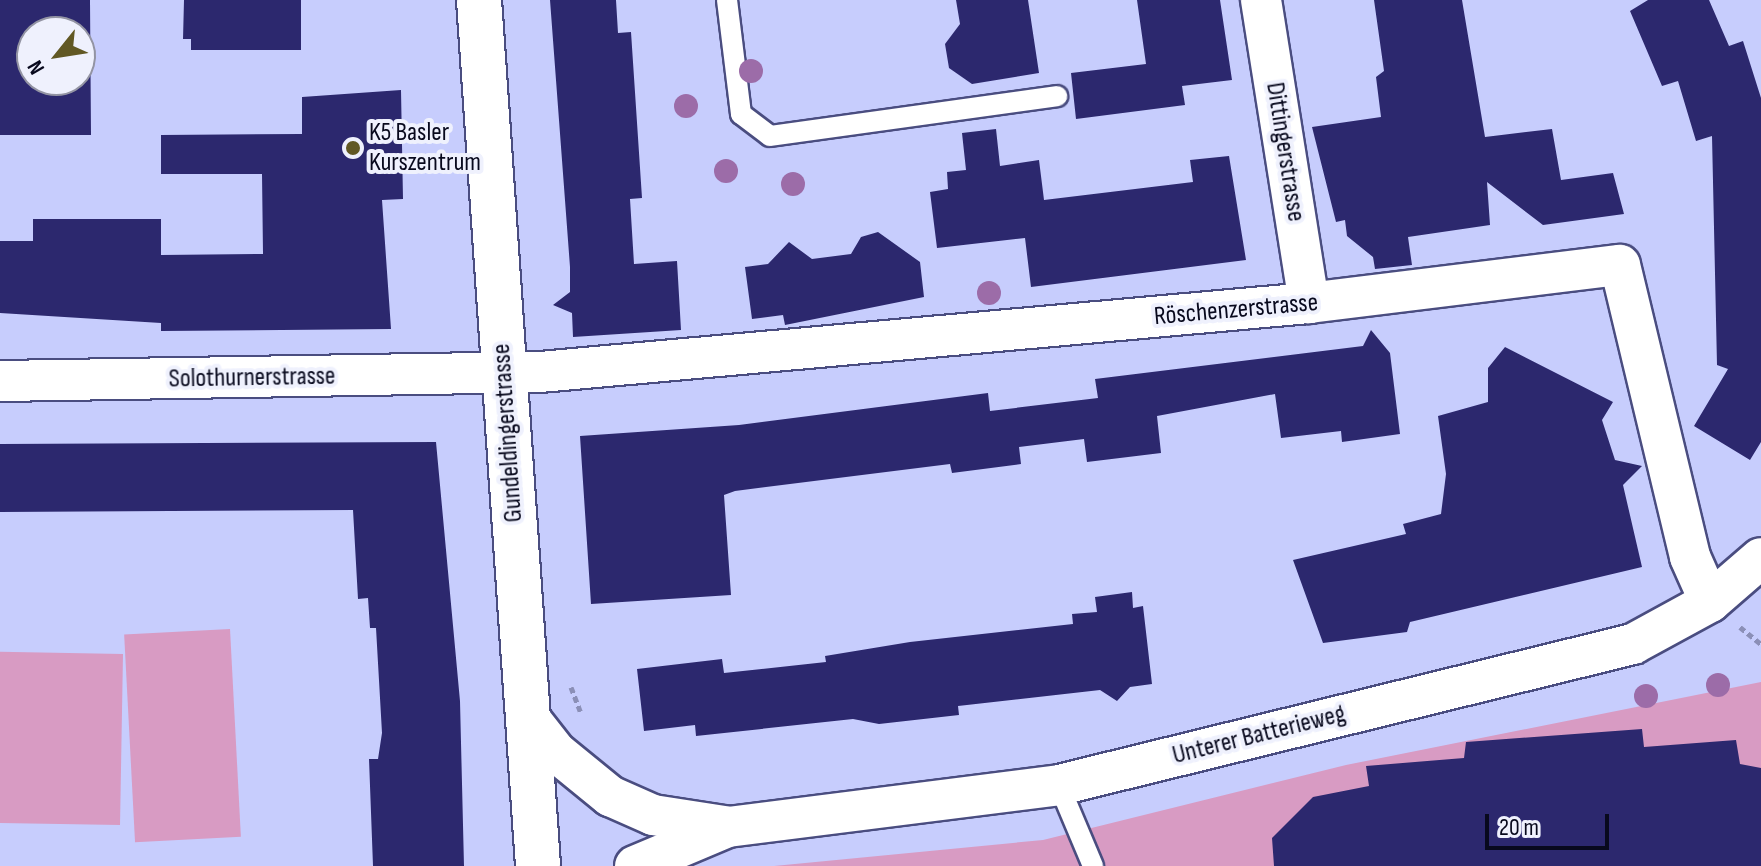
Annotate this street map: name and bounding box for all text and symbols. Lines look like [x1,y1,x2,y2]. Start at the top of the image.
north arrow [16,16,96,96]
text: N [22,55,51,79]
street label: Dittingerstrasse [1259,80,1311,224]
place label: K5 Basler Kurszentrum [369,117,481,178]
marker: K5 Basler Kurszentrum [344,139,362,157]
street label: Röschenzerstrasse [1153,287,1319,333]
street label: Gundeldingerstrasse [486,343,530,523]
street label: Solothurnerstrasse [168,361,336,395]
street label: Unterer Batterieweg [1169,698,1349,772]
scale bar [1489,798,1613,848]
text: 20 m [1499,813,1539,842]

